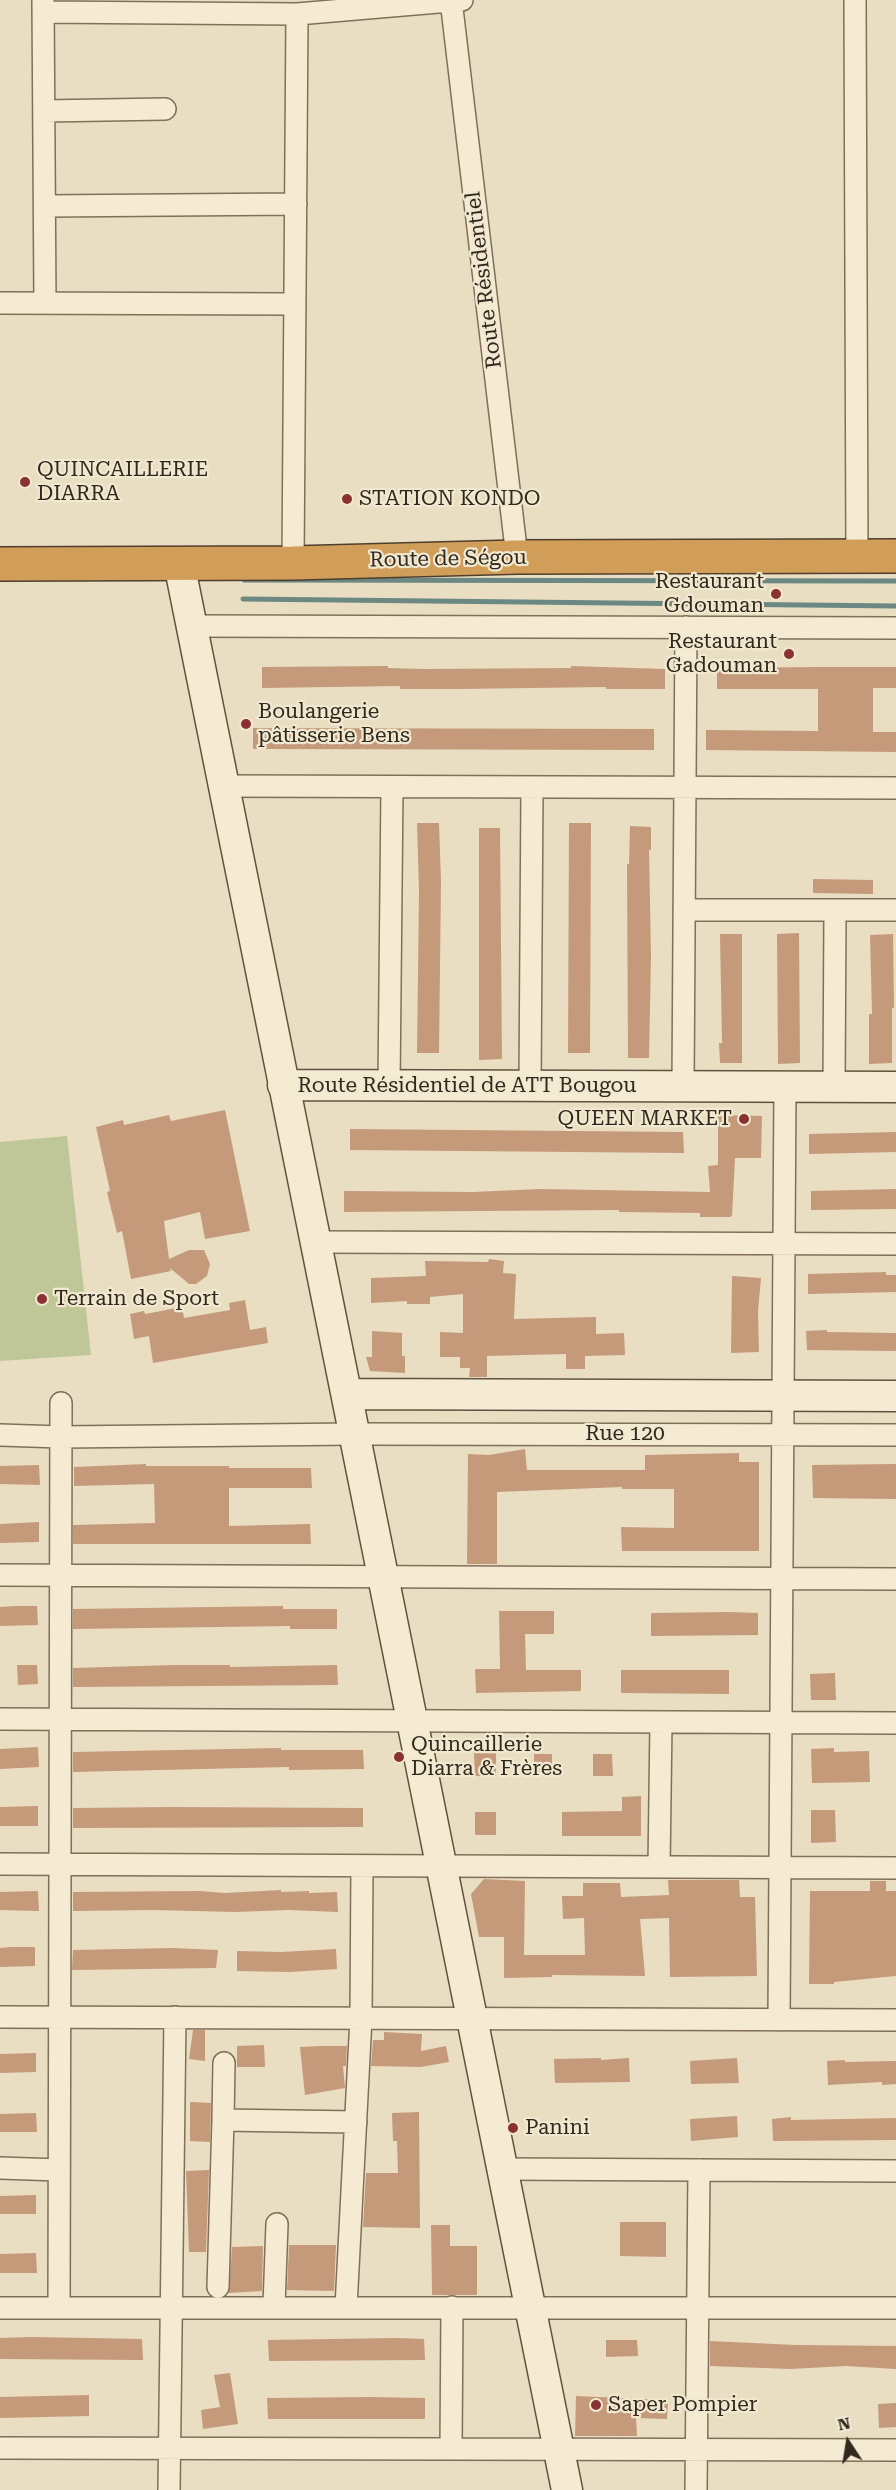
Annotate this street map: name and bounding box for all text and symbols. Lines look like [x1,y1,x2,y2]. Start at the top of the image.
street label: Route Résidentiel [461,190,507,370]
place label: QUINCAILLERIE DIARRA [37,457,208,507]
marker: QUINCAILLERIE DIARRA [18,475,32,489]
place label: STATION KONDO [359,486,540,512]
marker: STATION KONDO [340,492,354,506]
street label: Route de Ségou [369,545,527,573]
place label: Restaurant Gdouman [655,569,764,619]
marker: Restaurant Gdouman [769,587,783,601]
place label: Restaurant Gadouman [666,629,777,679]
marker: Restaurant Gadouman [782,647,796,661]
place label: Boulangerie pâtisserie Bens [258,699,410,749]
marker: Boulangerie pâtisserie Bens [239,717,253,731]
street label: Route Résidentiel de ATT Bougou [298,1073,636,1099]
place label: QUEEN MARKET [558,1106,732,1132]
marker: QUEEN MARKET [737,1112,751,1126]
place label: Terrain de Sport [54,1286,219,1312]
marker: Terrain de Sport [35,1292,49,1306]
street label: Rue 120 [585,1421,665,1447]
place label: Quincaillerie Diarra & Frères [411,1732,562,1782]
marker: Quincaillerie Diarra & Frères [392,1750,406,1764]
place label: Panini [525,2115,590,2141]
marker: Panini [506,2121,520,2135]
place label: Saper Pompier [608,2392,757,2418]
marker: Saper Pompier [589,2398,603,2412]
north arrow [818,2412,878,2472]
text: N [836,2413,852,2434]

